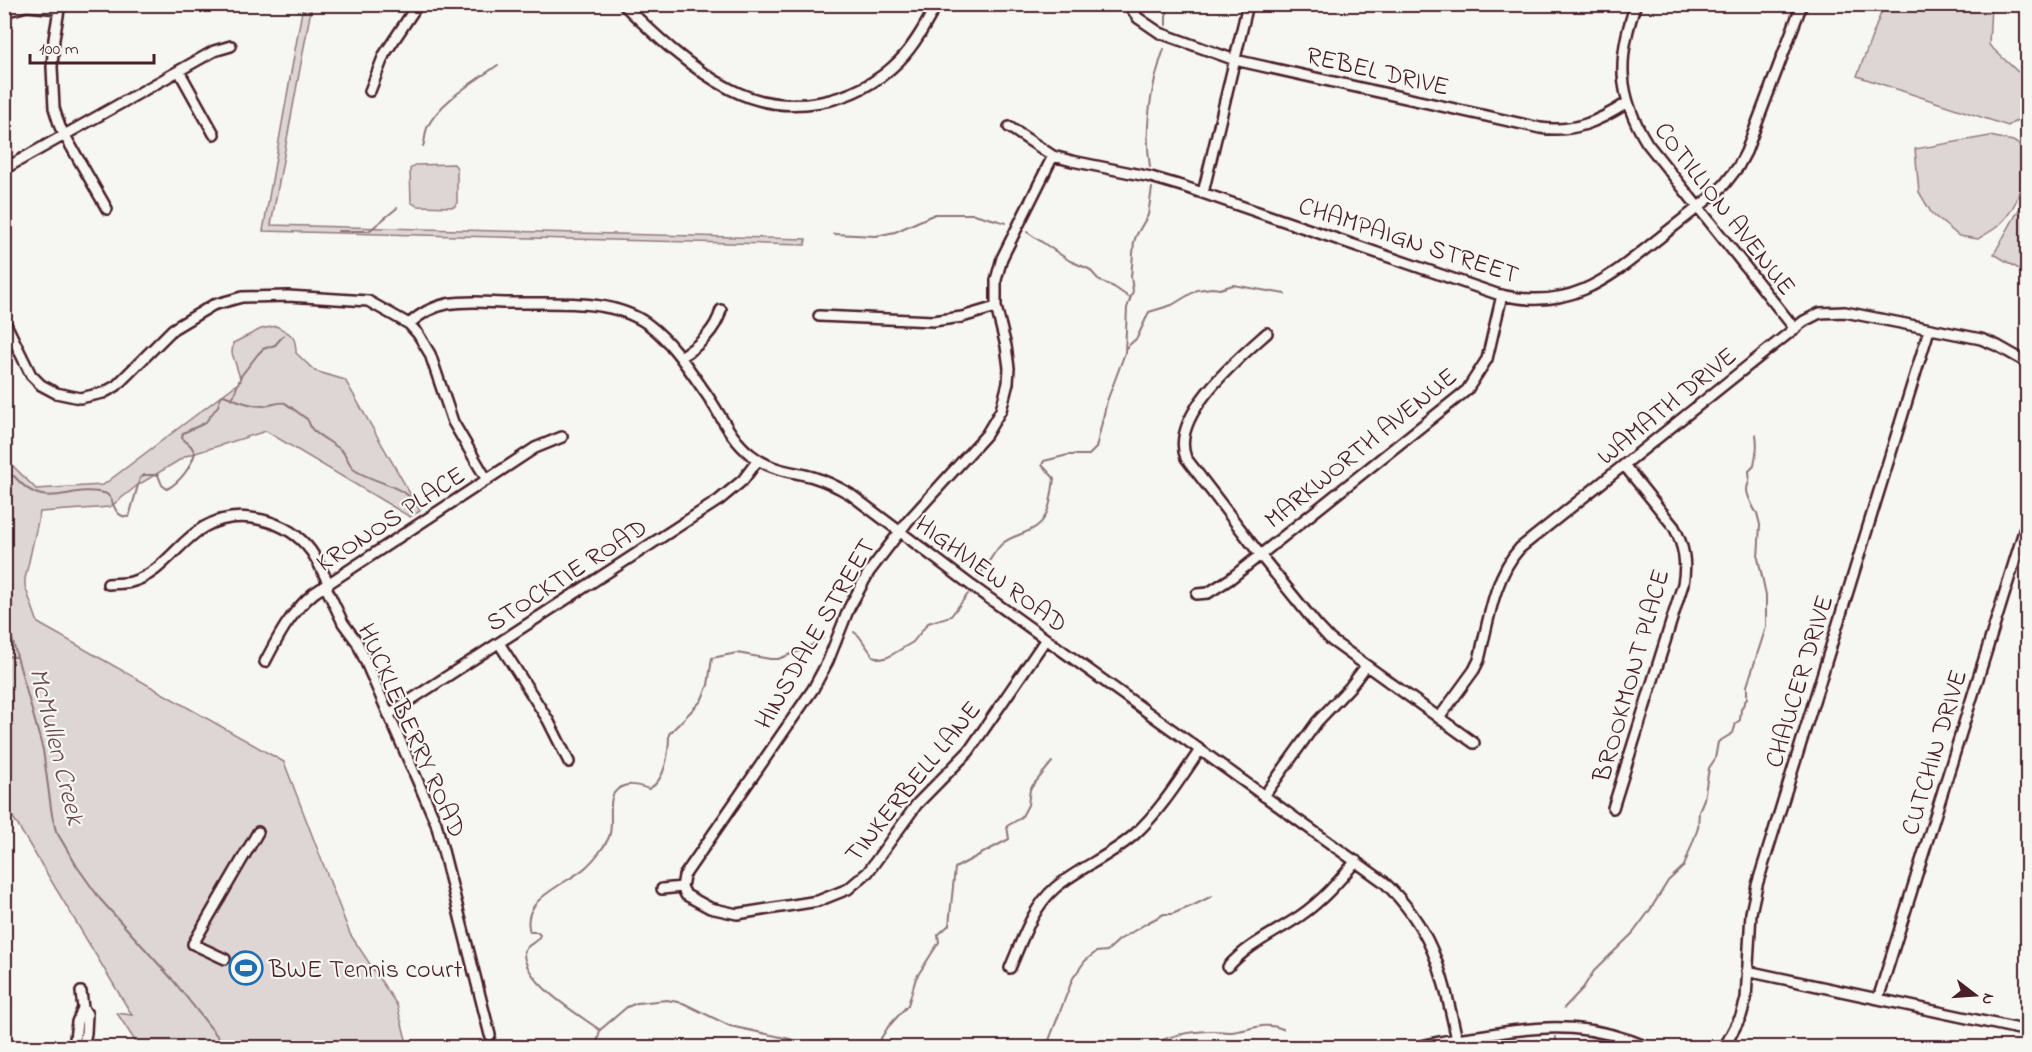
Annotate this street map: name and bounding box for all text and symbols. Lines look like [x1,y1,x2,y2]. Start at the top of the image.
scale bar [30,27,154,65]
text: 100 m [39,37,79,63]
street label: REBEL DRIVE [1302,38,1452,108]
street label: COTILLION AVENUE [1643,115,1804,305]
street label: CHAMPAIGN STREET [1293,188,1523,295]
street label: WAMATH DRIVE [1590,339,1746,476]
street label: MARKWORTH AVENUE [1257,359,1467,539]
street label: KRONOS PLACE [309,458,474,583]
street label: HIGHVIEW ROAD [906,507,1074,644]
street label: STOCKTIE ROAD [479,510,656,643]
street label: HINSDALE STREET [746,532,887,737]
street label: BROOKMONT PLACE [1584,565,1681,788]
street label: CHAUCER DRIVE [1757,591,1845,773]
street label: HUCKLEBERRY ROAD [346,618,475,844]
water label: McMullen Creek [17,664,94,830]
street label: CUTCHIN DRIVE [1893,665,1979,840]
street label: TINKERBELL LANE [837,694,992,872]
sports icon: BWE Tennis court [228,950,264,986]
place label: BWE Tennis court [268,952,462,990]
north arrow [1945,965,2005,1025]
text: N [1974,990,2000,1008]

